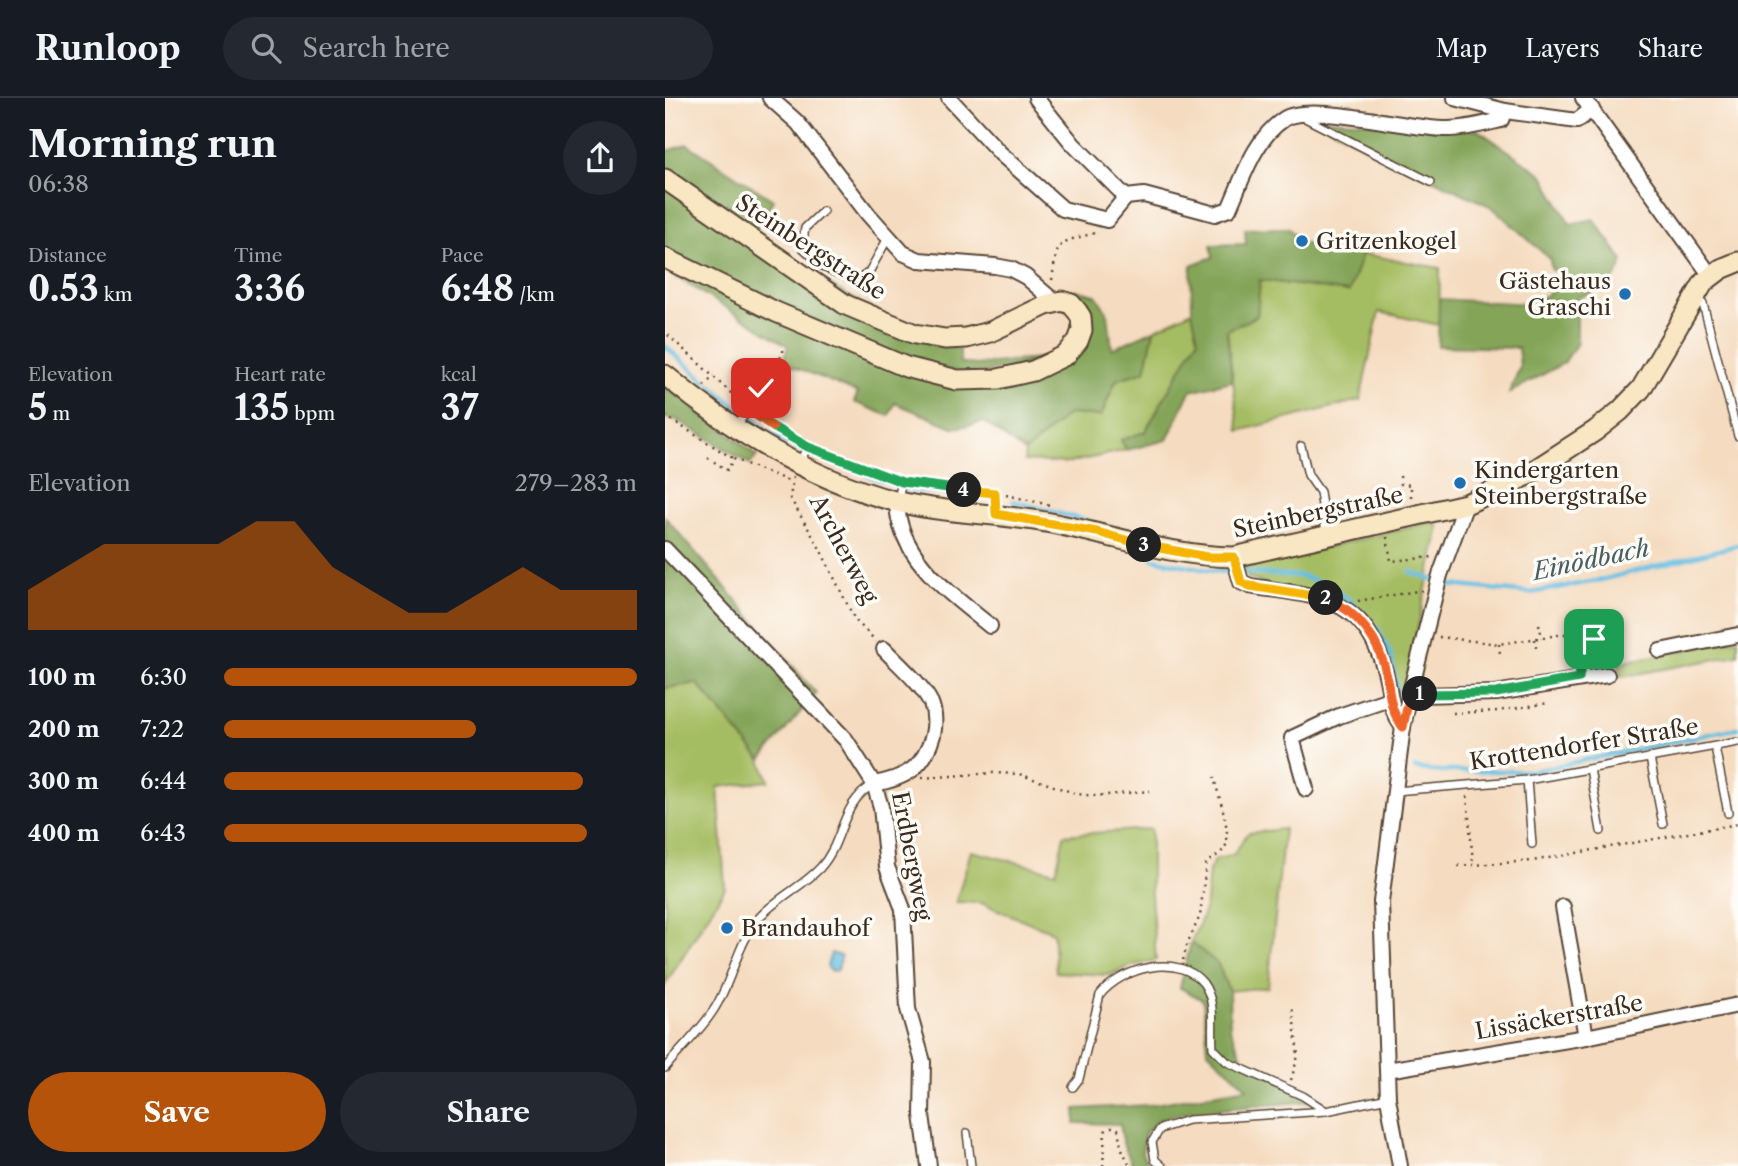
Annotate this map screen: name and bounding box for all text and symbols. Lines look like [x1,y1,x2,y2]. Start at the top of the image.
search box [223,17,713,80]
text: Runloop [35,28,181,69]
icon: search [247,29,285,67]
text: Search here [303,32,450,64]
text: Map [1436,34,1487,63]
text: Layers [1525,34,1600,63]
text: Share [1638,34,1703,63]
text: Morning run [28,120,277,167]
button: share [563,121,637,195]
text: 06:38 [28,170,89,198]
street label: Steinbergstraße [731,188,891,306]
place label: Gritzenkogel [1316,227,1457,255]
marker: Gritzenkogel [1294,233,1310,249]
text: Distance [28,244,107,267]
text: Time [234,244,282,267]
text: Pace [441,244,484,267]
text: 0.53 [28,267,99,310]
text: 3:36 [234,267,305,310]
text: 6:48 [441,267,514,310]
place label: Gästehaus Graschi [1499,267,1611,321]
text: km [99,283,132,306]
text: /km [514,283,555,306]
marker: Gästehaus Graschi [1617,286,1633,302]
pin [731,358,791,418]
text: Elevation [28,363,113,386]
text: Heart rate [234,363,326,386]
text: kcal [441,363,477,386]
icon: check [742,369,780,407]
text: 5 [28,386,47,429]
text: 135 [234,386,289,429]
text: 37 [441,386,479,429]
text: m [47,402,70,425]
text: bpm [289,402,335,425]
place label: Kindergarten Steinbergstraße [1474,456,1647,510]
text: Elevation [28,469,131,497]
text: 279–283 m [515,469,637,497]
pin: 4 [947,472,981,508]
marker: Kindergarten Steinbergstraße [1452,475,1468,491]
text: 4 [958,478,969,501]
street label: Steinbergstraße [1230,480,1406,544]
street label: Archerweg [803,489,885,609]
pin: 3 [1127,528,1161,562]
text: 3 [1138,533,1149,556]
water label: Einödbach [1528,533,1652,586]
pin: 2 [1309,580,1343,616]
text: 2 [1320,586,1331,609]
pin [1564,609,1624,669]
icon: arrive [1575,620,1613,658]
text: 100 m [28,663,96,691]
text: 6:30 [140,663,187,691]
pin: 1 [1403,676,1437,712]
text: 1 [1415,682,1424,705]
street label: Krottendorfer Straße [1468,712,1700,776]
text: 200 m [28,715,100,743]
text: 7:22 [140,715,184,743]
text: 300 m [28,767,99,795]
text: 6:44 [140,767,187,795]
street label: Erdbergweg [886,789,938,924]
text: 400 m [28,819,100,847]
text: 6:43 [140,819,186,847]
place label: Brandauhof [741,914,873,942]
marker: Brandauhof [719,920,735,936]
street label: Lissäckerstraße [1473,988,1645,1046]
button: Save [28,1072,326,1152]
button: Share [340,1072,637,1152]

